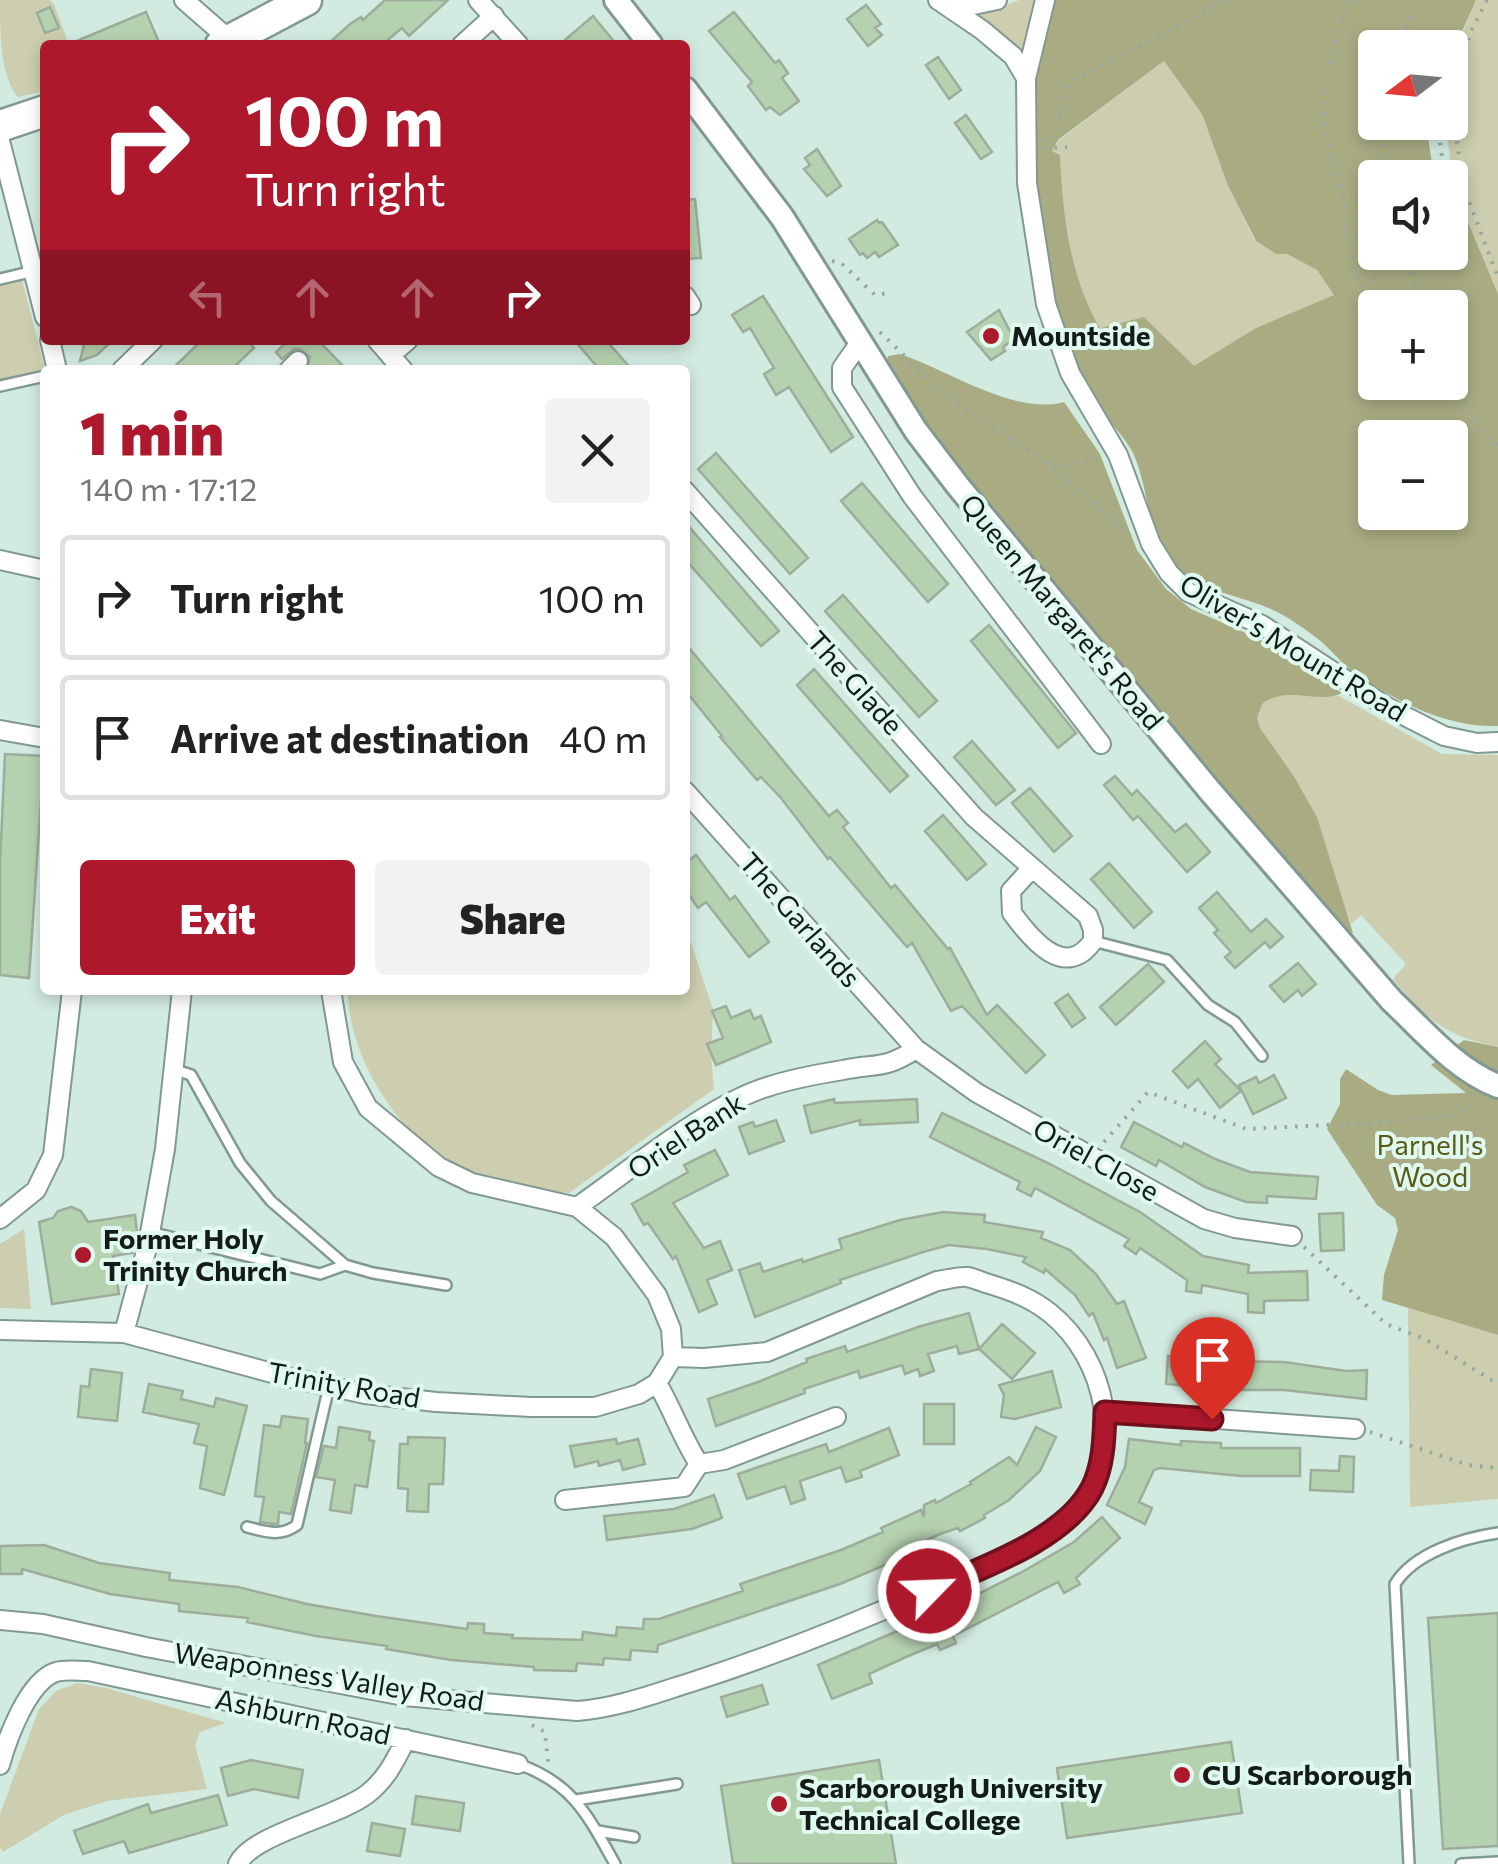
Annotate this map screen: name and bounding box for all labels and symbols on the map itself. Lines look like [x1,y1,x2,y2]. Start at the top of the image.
north arrow [1358,30,1468,140]
place label: Mountside [1011,318,1151,352]
marker: Mountside [980,325,1002,347]
street label: Queen Margaret's Road [954,487,1171,736]
street label: Oliver's Mount Road [1174,566,1413,728]
street label: The Glade [801,624,911,741]
street label: The Garlands [733,845,868,994]
street label: Oriel Bank [621,1085,750,1185]
street label: Oriel Close [1028,1111,1165,1208]
park label: Parnell's Wood [1377,1127,1483,1193]
place label: Former Holy Trinity Church [103,1221,287,1287]
marker: Former Holy Trinity Church [72,1244,94,1266]
pin [1170,1317,1255,1420]
street label: Trinity Road [265,1354,423,1414]
position arrow [877,1539,981,1643]
street label: Weaponness Valley Road [172,1635,487,1717]
street label: Ashburn Road [212,1681,394,1751]
place label: CU Scarborough [1202,1757,1412,1791]
marker: CU Scarborough [1171,1764,1193,1786]
place label: Scarborough University Technical College [799,1770,1103,1836]
marker: Scarborough University Technical College [768,1793,790,1815]

